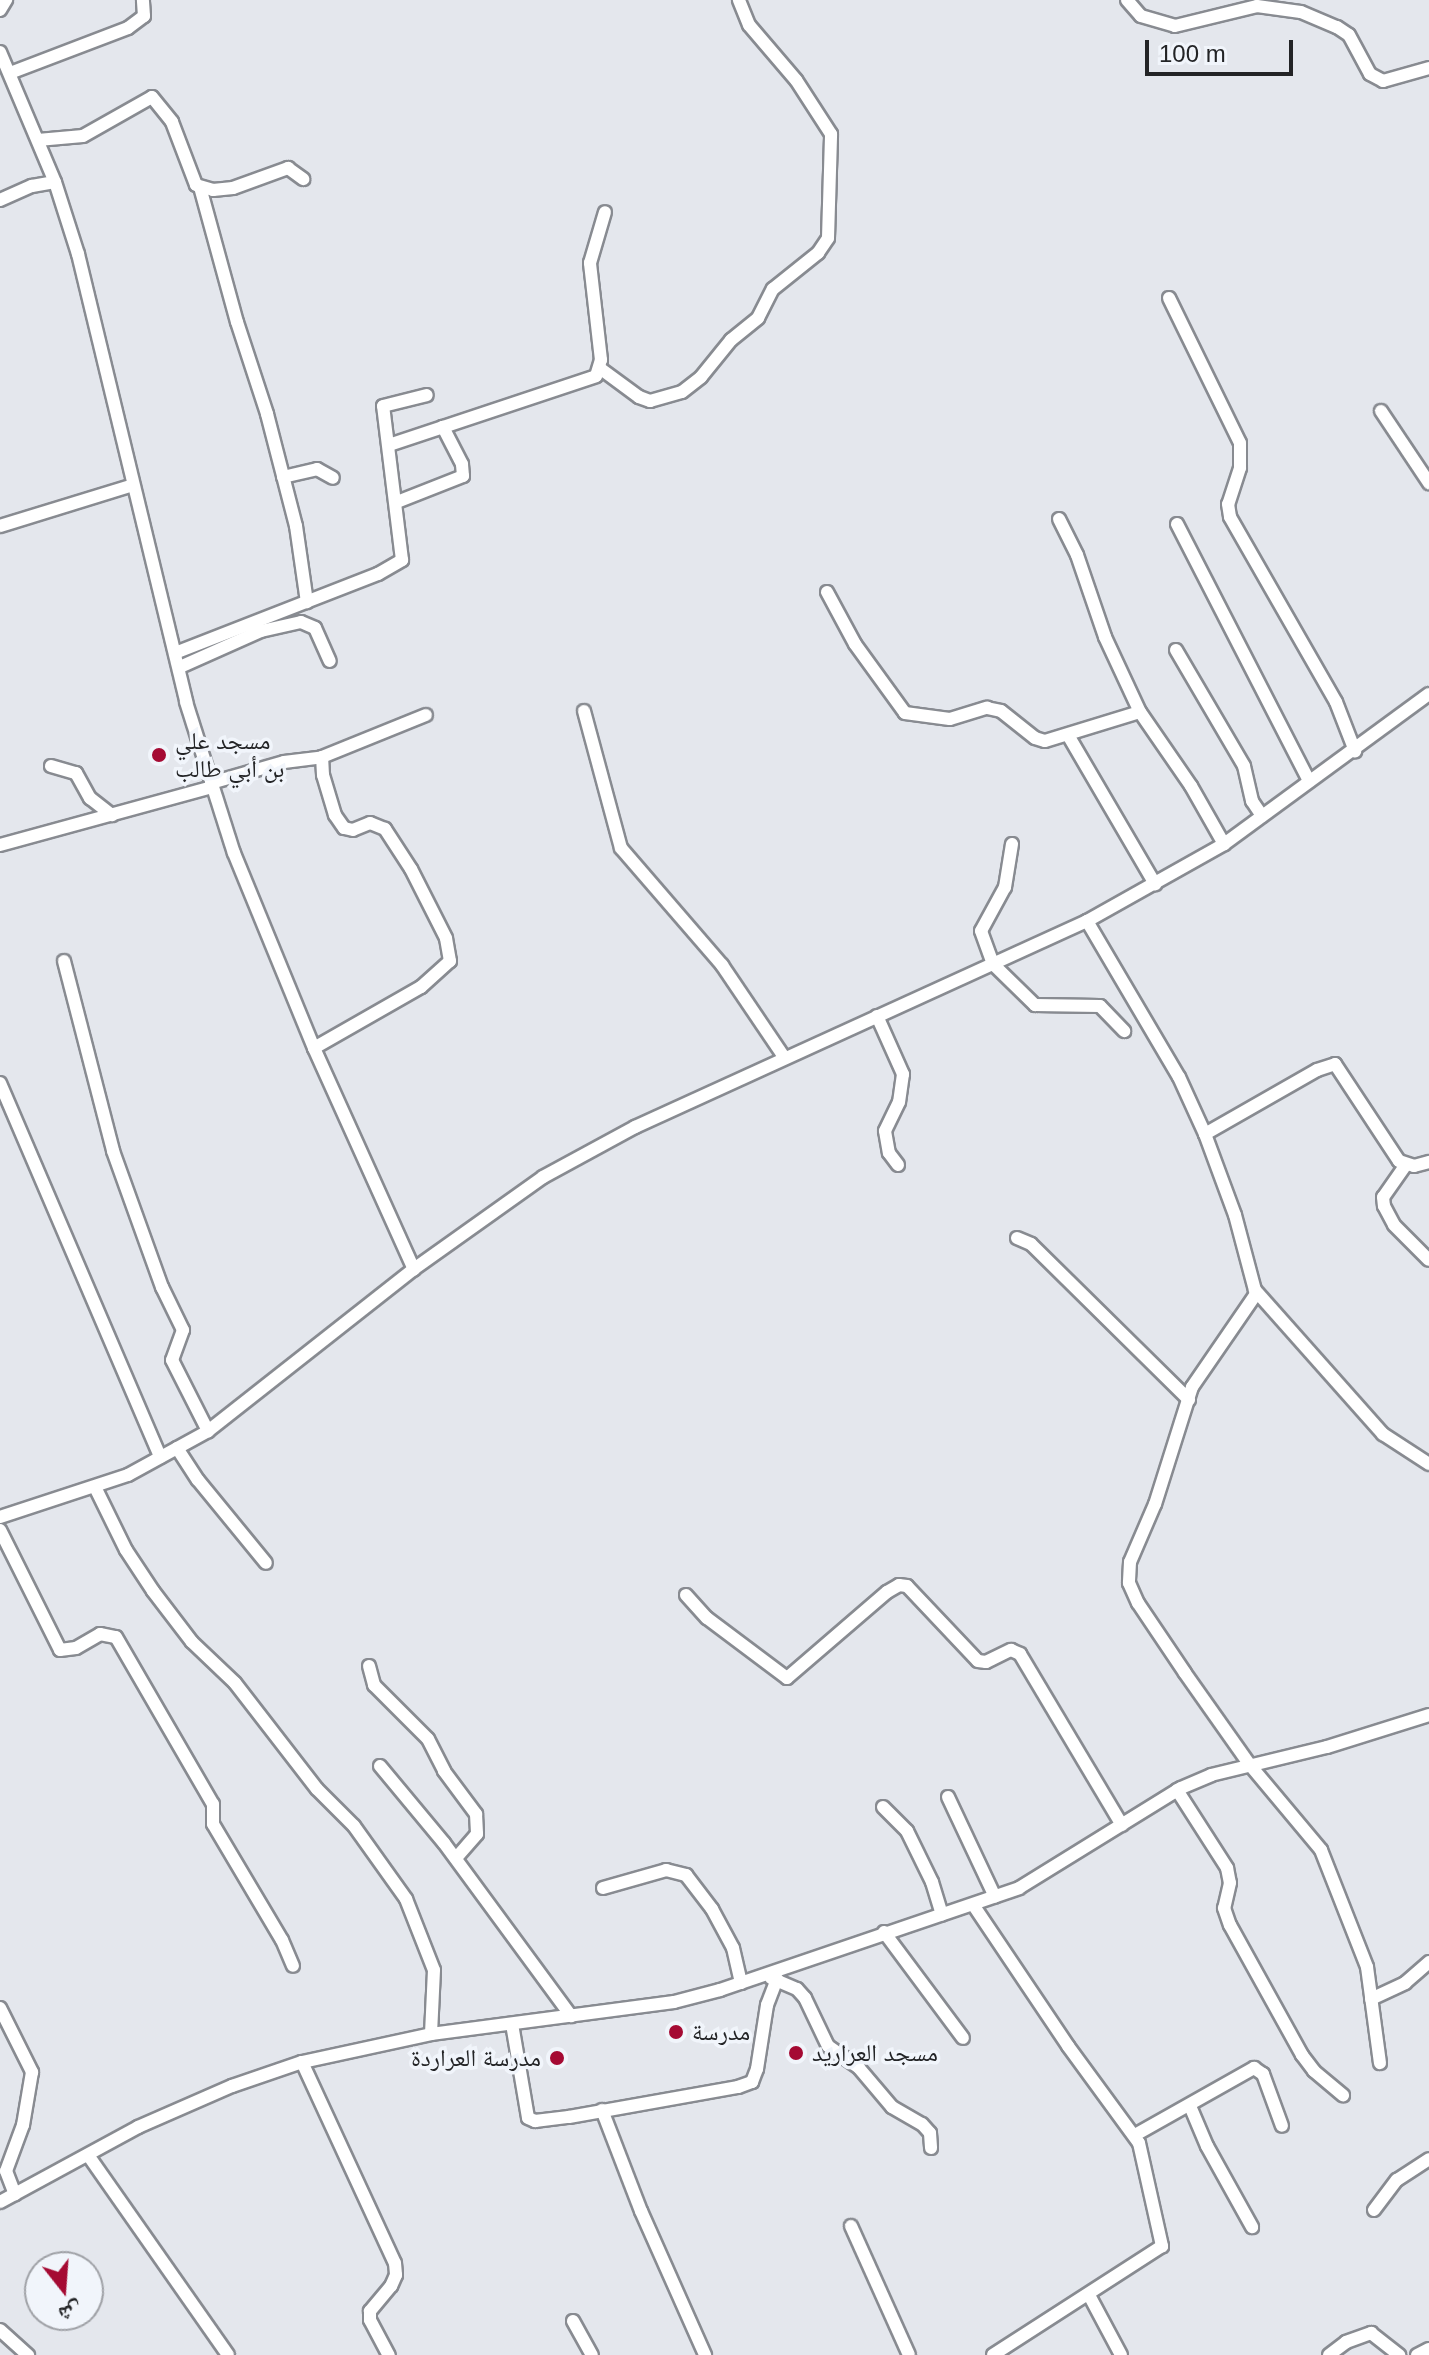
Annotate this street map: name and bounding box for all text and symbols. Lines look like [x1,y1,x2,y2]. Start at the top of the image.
scale bar [1149,24,1297,74]
text: 100 m [1159,40,1226,67]
place label: مسجد علي بن أبي طالب [175,727,284,783]
marker: مسجد علي بن أبي طالب [150,746,168,764]
place label: مدرسة [692,2018,750,2046]
marker: مدرسة [667,2023,685,2041]
place label: مسجد العراريد [812,2039,938,2067]
place label: مدرسة العراردة [411,2044,541,2072]
marker: مسجد العراريد [787,2044,805,2062]
marker: مدرسة العراردة [548,2049,566,2067]
north arrow [24,2251,104,2331]
text: ش [56,2297,85,2328]

